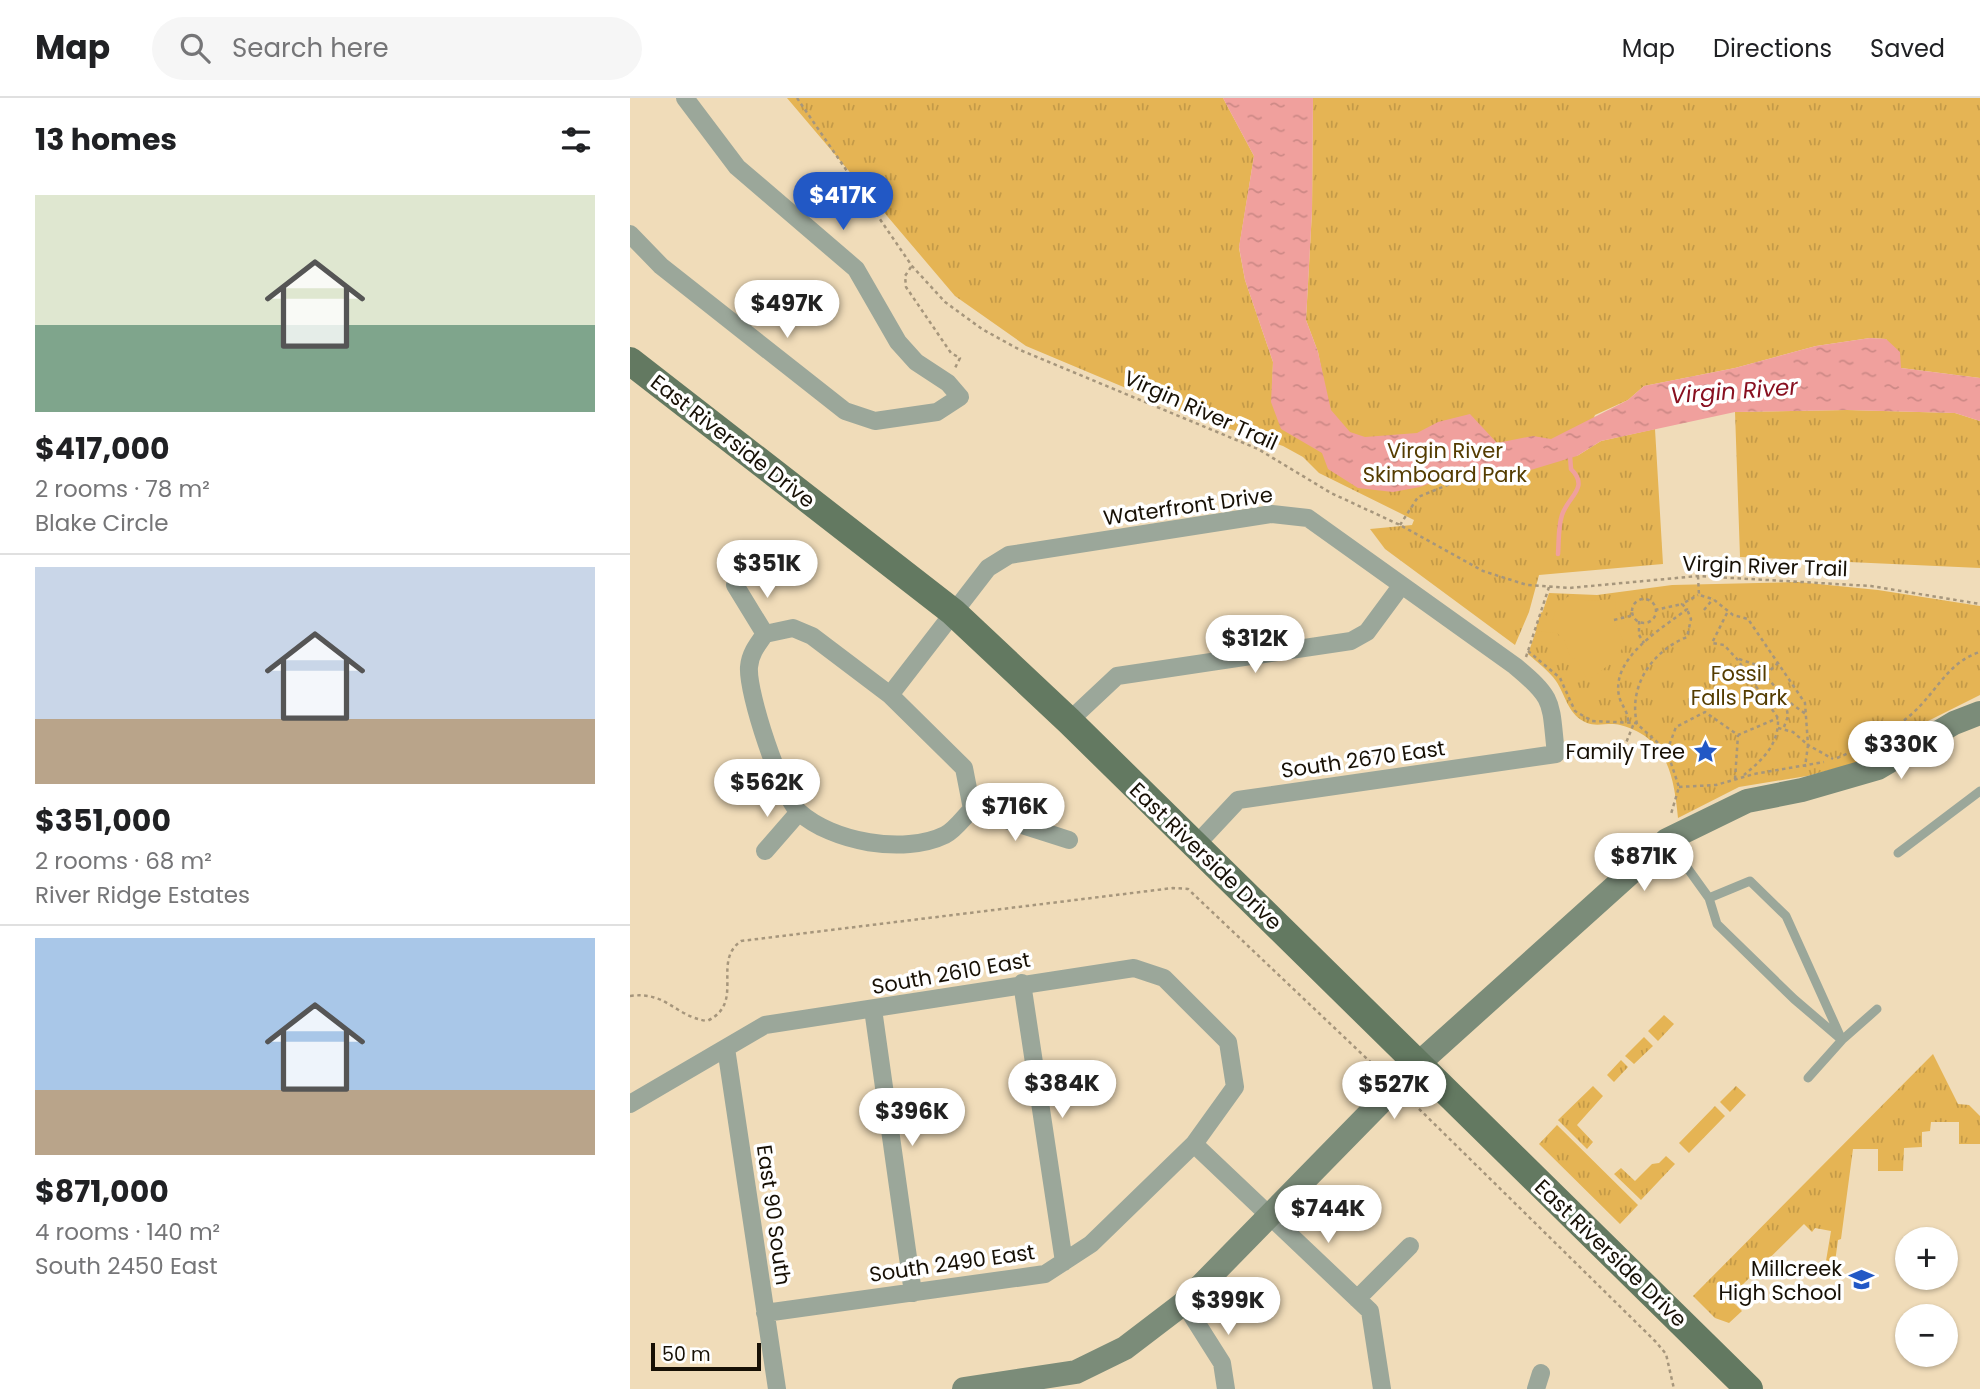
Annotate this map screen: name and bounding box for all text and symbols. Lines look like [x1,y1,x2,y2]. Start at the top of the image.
search box [152,17,642,80]
text: Map [35,24,110,71]
icon: search [176,29,214,67]
text: Search here [232,30,389,66]
text: Map [1622,32,1675,65]
text: Directions [1713,32,1832,65]
text: Saved [1870,32,1945,65]
text: 13 homes [35,118,177,161]
icon: filters [557,121,595,159]
pin: $417K [794,172,892,232]
text: $417K [809,179,877,211]
icon: home [252,241,378,367]
pin: $497K [738,280,836,340]
text: $497K [750,287,824,319]
street label: Virgin River Trail [1119,363,1283,457]
street label: East Riverside Drive [645,368,821,514]
water label: Virgin River [1669,370,1800,411]
text: $417,000 [35,427,170,470]
park label: Virgin River Skimboard Park [1363,436,1527,489]
text: 2 rooms · 78 m² [35,473,210,505]
street label: Waterfront Drive [1101,480,1275,532]
text: Blake Circle [35,507,168,539]
pin: $351K [718,540,816,600]
text: $351K [733,547,801,579]
street label: Virgin River Trail [1682,549,1848,583]
icon: home [252,613,378,739]
pin: $312K [1206,616,1304,675]
text: $312K [1222,622,1288,654]
park label: Fossil Falls Park [1691,659,1788,712]
pin: $330K [1852,722,1950,781]
text: $330K [1864,728,1938,760]
street label: South 2670 East [1279,733,1447,785]
place label: Family Tree [1566,737,1685,766]
place icon: Family Tree [1691,737,1719,765]
pin: $562K [718,760,816,819]
text: $562K [730,766,804,798]
street label: East Riverside Drive [1124,776,1288,936]
pin: $716K [966,784,1064,843]
text: $716K [982,790,1048,822]
text: $351,000 [35,799,171,842]
pin: $871K [1595,834,1693,893]
text: $871K [1610,840,1678,872]
text: 2 rooms · 68 m² [35,845,212,877]
text: River Ridge Estates [35,879,250,911]
street label: South 2610 East [869,945,1033,1001]
icon: home [252,984,378,1110]
pin: $384K [1013,1060,1111,1120]
pin: $527K [1345,1062,1443,1121]
text: $384K [1024,1067,1100,1099]
text: $527K [1358,1068,1430,1100]
pin: $396K [863,1088,961,1148]
text: $396K [875,1095,949,1127]
street label: East 90 South [750,1143,798,1287]
text: $871,000 [35,1170,169,1213]
street label: East Riverside Drive [1529,1173,1693,1333]
pin: $744K [1279,1186,1377,1245]
text: $744K [1291,1192,1365,1224]
text: 4 rooms · 140 m² [35,1216,220,1248]
map controls [1895,1227,1958,1367]
button: + [1895,1227,1958,1290]
street label: South 2490 East [867,1237,1037,1289]
text: South 2450 East [35,1250,218,1282]
place label: Millcreek High School [1718,1254,1842,1307]
school or university icon: Millcreek High School [1848,1266,1876,1294]
pin: $399K [1179,1278,1277,1337]
text: $399K [1191,1284,1265,1316]
button: − [1895,1304,1958,1367]
scale bar [651,1340,761,1372]
text: 50 m [662,1341,711,1368]

